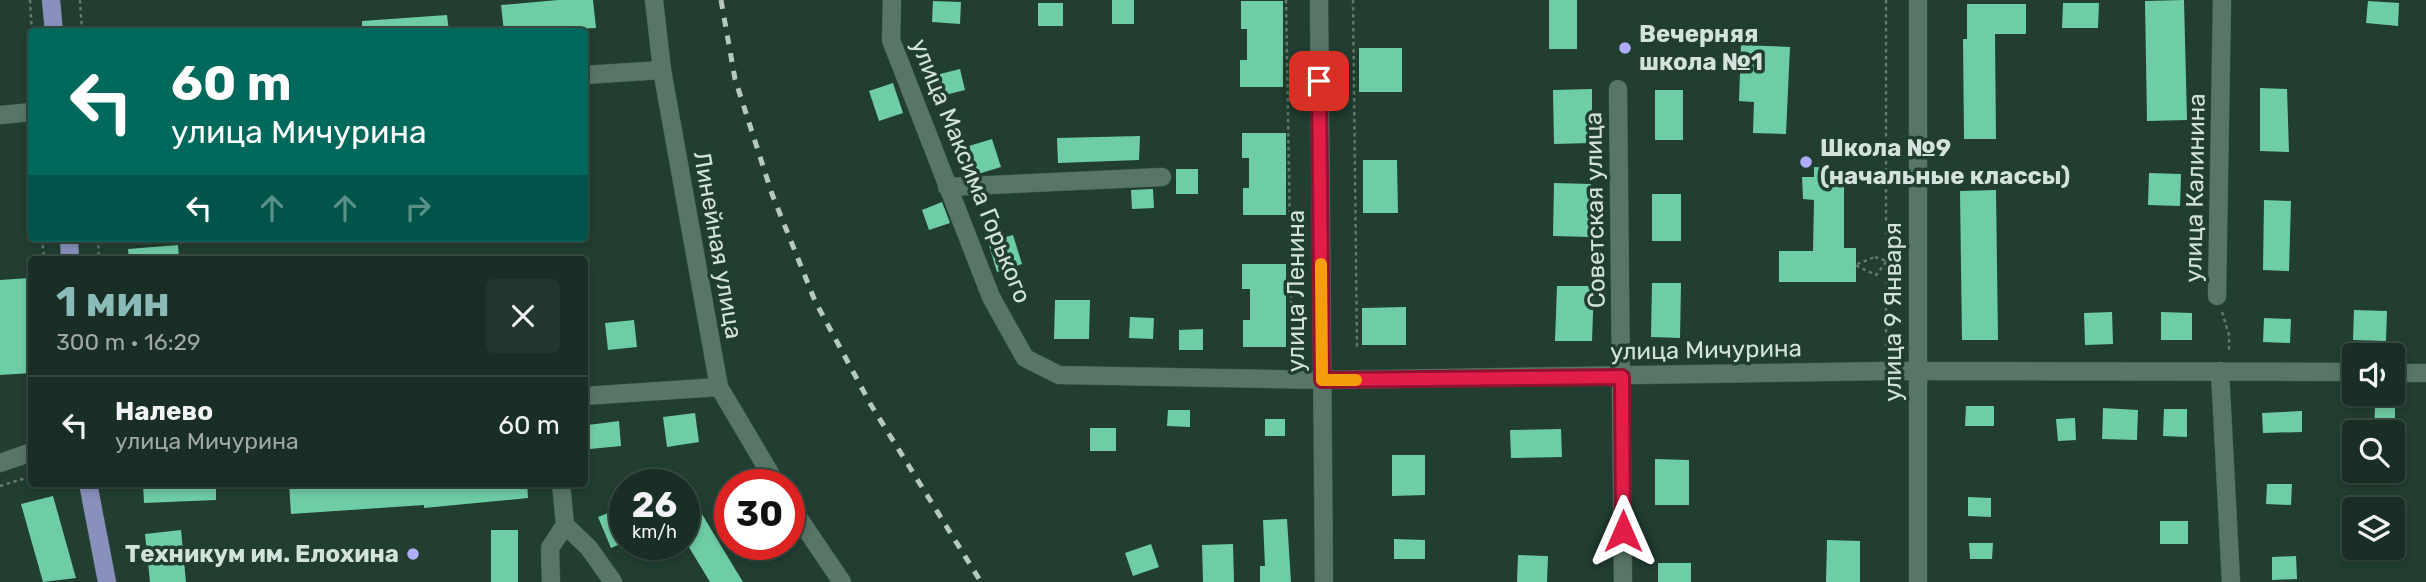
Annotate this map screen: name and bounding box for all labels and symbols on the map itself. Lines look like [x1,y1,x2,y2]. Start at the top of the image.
place label: Вечерняя школа №1 [1639,20,1763,76]
street label: улица Максима Горького [905,35,1037,307]
marker: Вечерняя школа №1 [1617,40,1633,56]
pin [1289,51,1349,111]
street label: улица Калинина [2179,93,2211,283]
street label: Советская улица [1579,112,1611,308]
place label: Школа №9 (начальные классы) [1820,134,2070,190]
street label: Линейная улица [688,149,748,341]
marker: Школа №9 (начальные классы) [1798,154,1814,170]
street label: улица Ленина [1282,210,1310,372]
street label: улица 9 Января [1879,222,1907,402]
street label: улица Мичурина [1610,334,1802,366]
speed limit sign: 30 [714,469,805,560]
position arrow [1586,494,1660,568]
place label: Техникум им. Елохина [125,540,399,568]
marker: Техникум им. Елохина [405,546,421,562]

